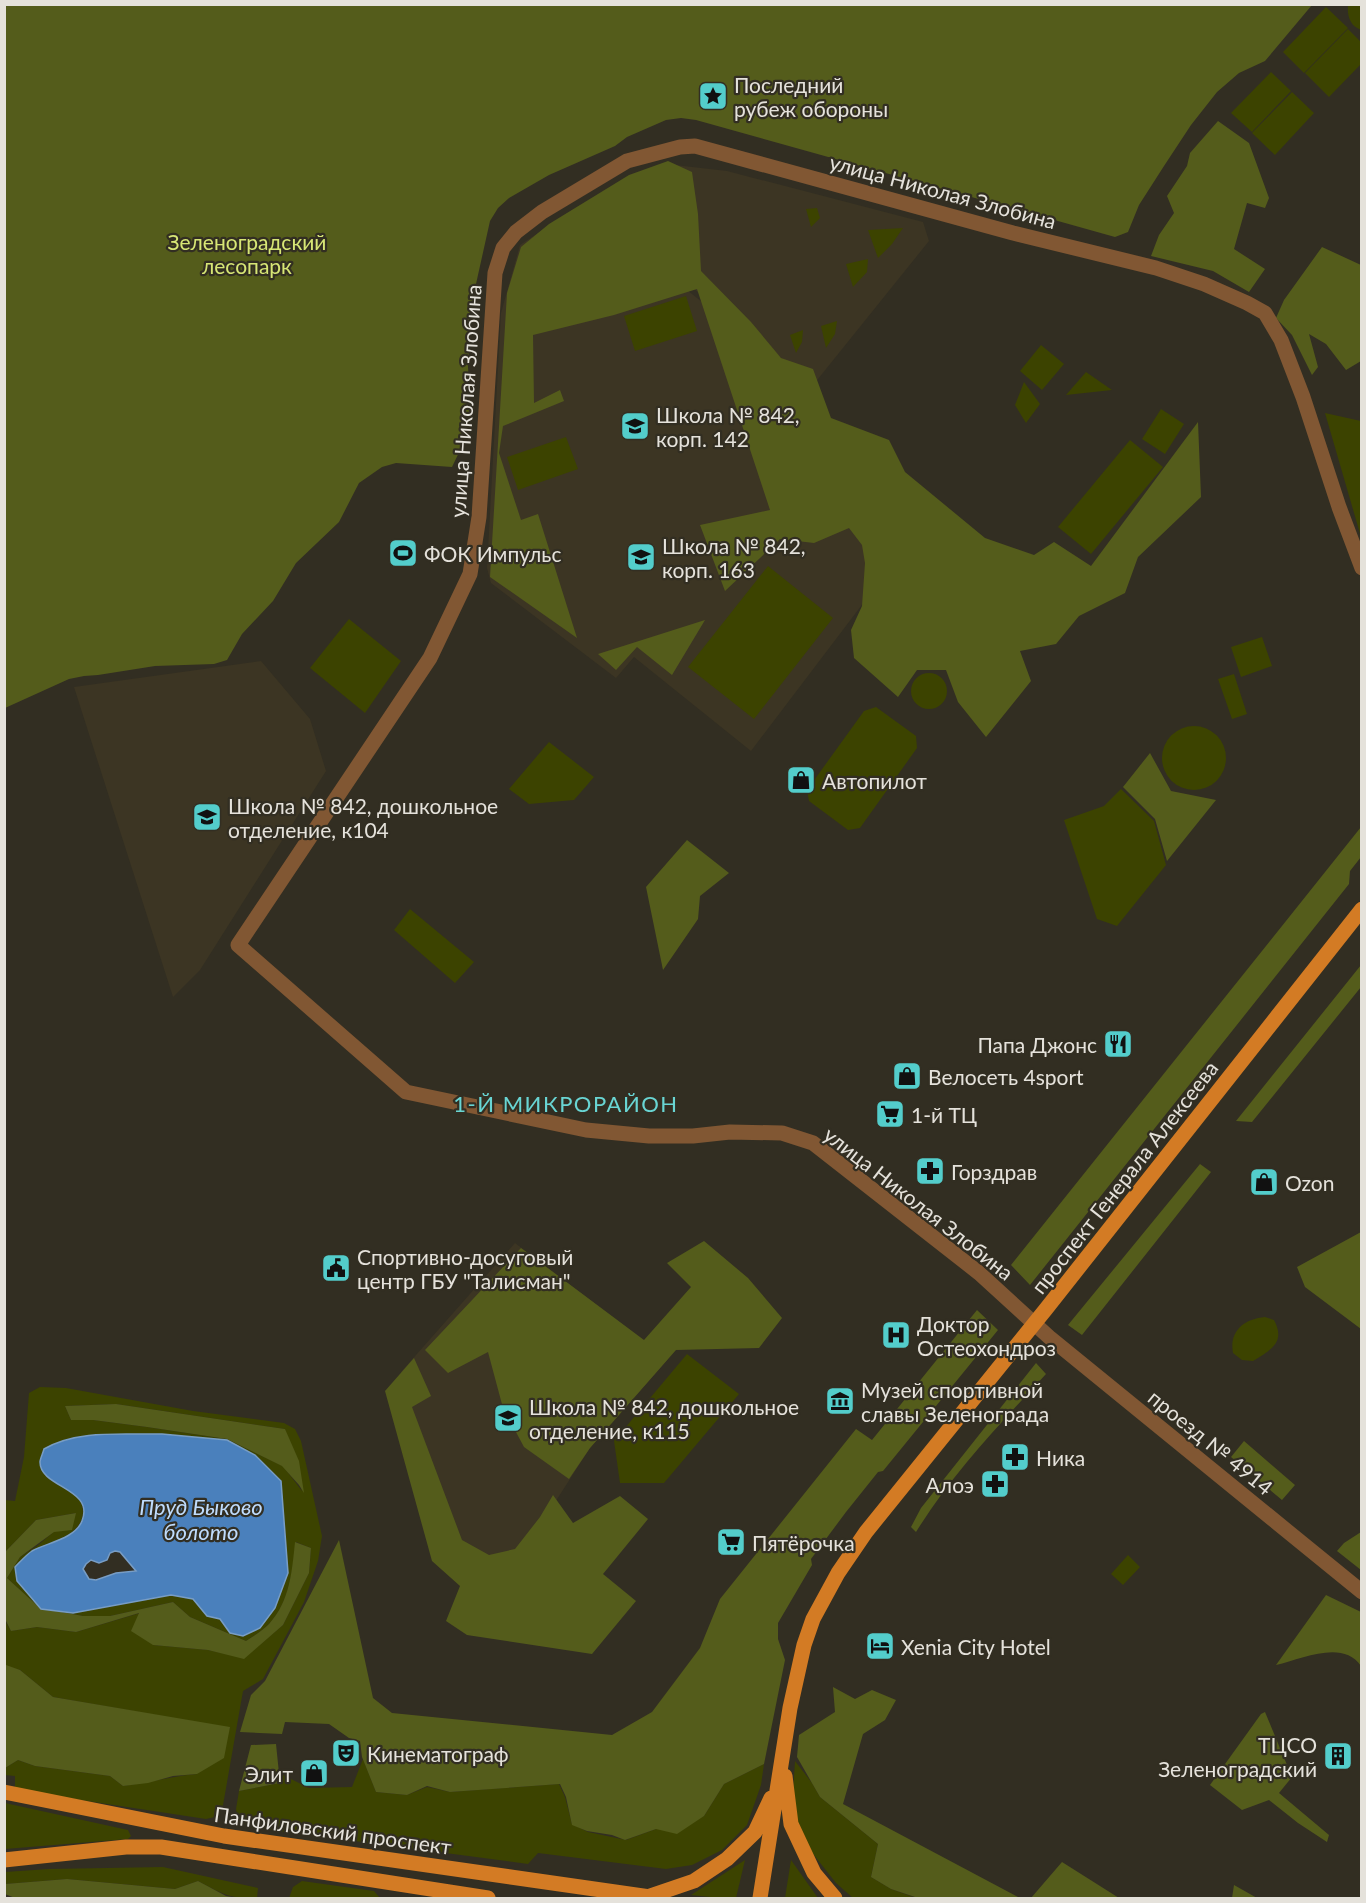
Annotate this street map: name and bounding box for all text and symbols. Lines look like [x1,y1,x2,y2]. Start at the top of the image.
place label: Последний рубеж обороны [734,72,888,121]
place icon: Последний рубеж обороны [697,80,729,112]
street label: улица Николая Злобина [827,149,1059,233]
park label: Зеленоградский лесопарк [168,229,326,278]
street label: улица Николая Злобина [444,284,486,518]
place label: Школа № 842, корп. 142 [656,402,800,451]
school or university icon: Школа № 842, корп. 142 [619,410,651,442]
place label: Школа № 842, корп. 163 [662,533,806,582]
sports icon: ФОК Импульс [387,537,419,569]
place label: ФОК Импульс [424,541,561,566]
school or university icon: Школа № 842, корп. 163 [625,541,657,573]
shop icon: Автопилот [785,764,817,796]
place label: Автопилот [822,768,927,793]
place label: Школа № 842, дошкольное отделение, к104 [228,793,498,842]
school or university icon: Школа № 842, дошкольное отделение, к104 [191,801,223,833]
restaurant icon: Папа Джонс [1102,1028,1134,1060]
place label: Папа Джонс [977,1032,1097,1057]
street label: проспект Генерала Алексеева [1025,1056,1223,1298]
shop icon: Велосеть 4sport [891,1060,923,1092]
place label: Велосеть 4sport [928,1064,1084,1089]
district label: 1-Й МИКРОРАЙОН [453,1090,679,1117]
supermarket icon: 1-й ТЦ [874,1098,906,1130]
place label: 1-й ТЦ [911,1102,977,1127]
street label: улица Николая Злобина [819,1121,1019,1285]
pharmacy icon: Горздрав [914,1155,946,1187]
place label: Горздрав [951,1159,1037,1184]
shop icon: Ozon [1248,1166,1280,1198]
place label: Ozon [1285,1170,1335,1195]
place label: Спортивно-досуговый центр ГБУ "Талисман" [357,1244,573,1293]
public building icon: Спортивно-досуговый центр ГБУ "Талисман" [320,1252,352,1284]
place label: Доктор Остеохондроз [917,1311,1056,1360]
hospital icon: Доктор Остеохондроз [880,1319,912,1351]
place label: Музей спортивной славы Зеленограда [861,1377,1049,1426]
street label: проезд № 4914 [1144,1384,1278,1500]
museum icon: Музей спортивной славы Зеленограда [824,1385,856,1417]
place label: Школа № 842, дошкольное отделение, к115 [529,1394,799,1443]
school or university icon: Школа № 842, дошкольное отделение, к115 [492,1402,524,1434]
pharmacy icon: Ника [999,1441,1031,1473]
place label: Ника [1036,1445,1085,1470]
pharmacy icon: Алоэ [979,1468,1011,1500]
place label: Алоэ [926,1472,974,1497]
water label: Пруд Быково болото [139,1493,263,1545]
supermarket icon: Пятёрочка [715,1526,747,1558]
place label: Пятёрочка [752,1530,855,1555]
hotel icon: Xenia City Hotel [864,1630,896,1662]
place label: Xenia City Hotel [901,1634,1051,1659]
place label: ТЦСО Зеленоградский [1158,1732,1317,1781]
theatre icon: Кинематограф [330,1737,362,1769]
building icon: ТЦСО Зеленоградский [1322,1740,1354,1772]
place label: Кинематограф [367,1741,509,1766]
shop icon: Элит [298,1757,330,1789]
place label: Элит [245,1761,293,1786]
street label: Панфиловский проспект [213,1801,454,1859]

